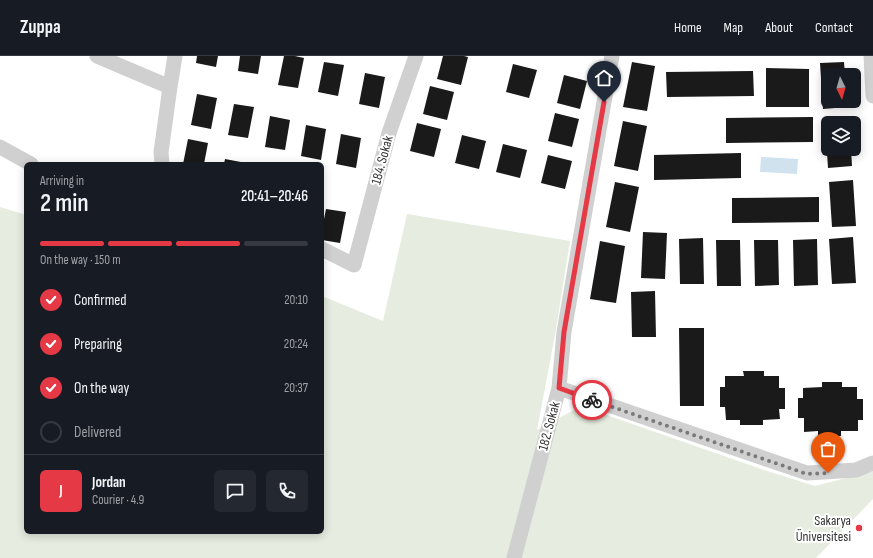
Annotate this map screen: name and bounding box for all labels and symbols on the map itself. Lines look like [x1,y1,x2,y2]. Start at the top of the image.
pin [587,61,621,102]
north arrow [821,68,861,108]
street label: 184. Sokak [367,133,397,186]
courier [572,380,612,420]
street label: 182. Sokak [534,399,564,452]
pin [811,432,845,473]
place label: Sakarya Üniversitesi [796,512,851,545]
marker: Sakarya Üniversitesi [854,523,864,533]

